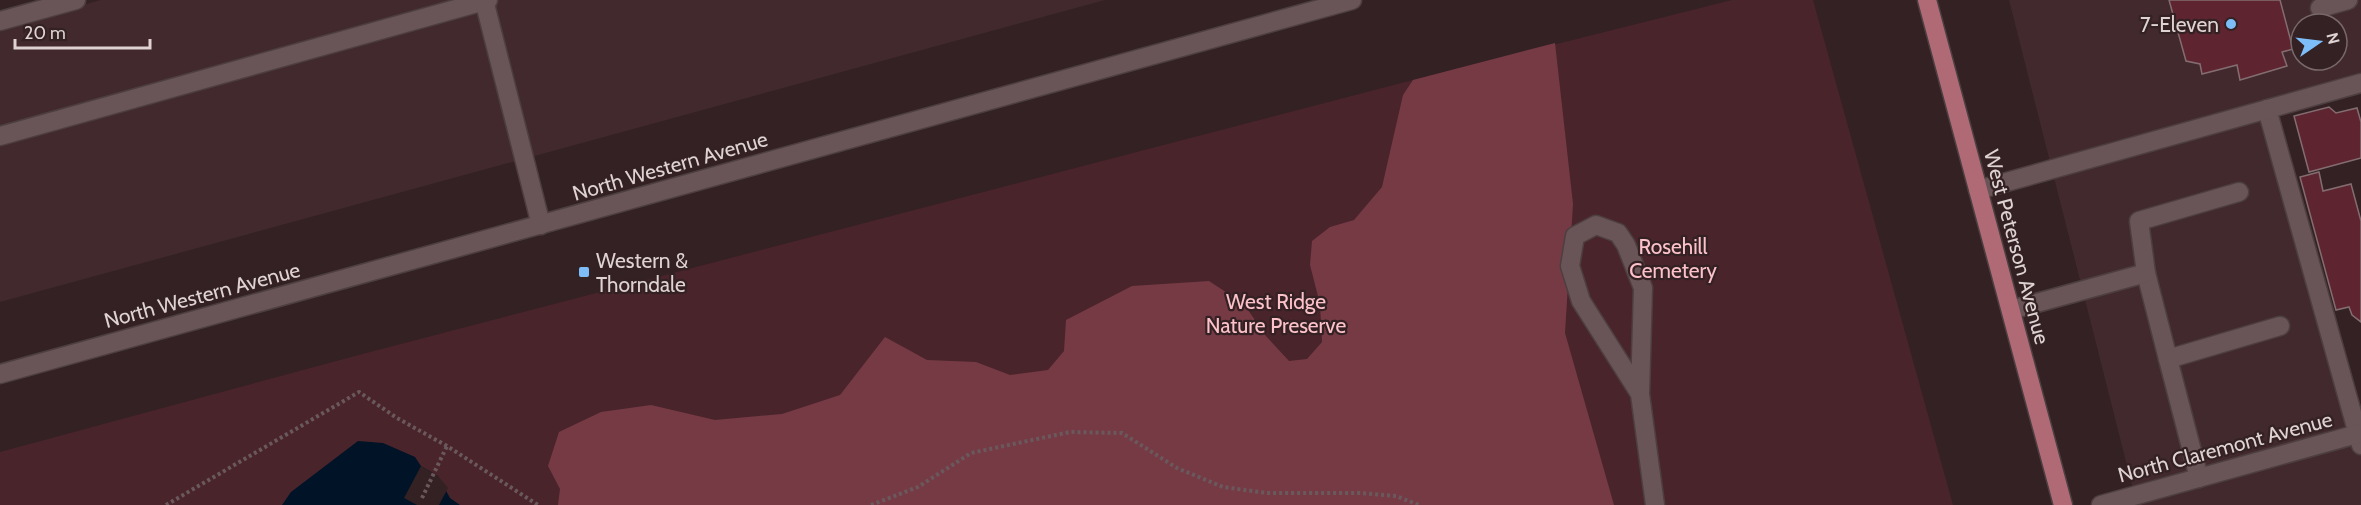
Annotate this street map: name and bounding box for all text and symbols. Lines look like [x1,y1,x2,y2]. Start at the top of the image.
scale bar [15,12,150,50]
place label: 7-Eleven [2140,12,2219,37]
north arrow [2289,12,2349,72]
marker: 7-Eleven [2224,17,2238,31]
text: 20 m [24,22,66,44]
text: N [2322,31,2344,46]
street label: North Western Avenue [570,126,771,206]
street label: West Peterson Avenue [1979,147,2055,347]
park label: Rosehill Cemetery [1629,234,1717,283]
place label: Western & Thorndale [596,248,688,297]
street label: North Western Avenue [101,257,303,333]
marker: Western & Thorndale [577,265,591,279]
park label: West Ridge Nature Preserve [1206,289,1346,338]
street label: North Claremont Avenue [2115,406,2335,488]

